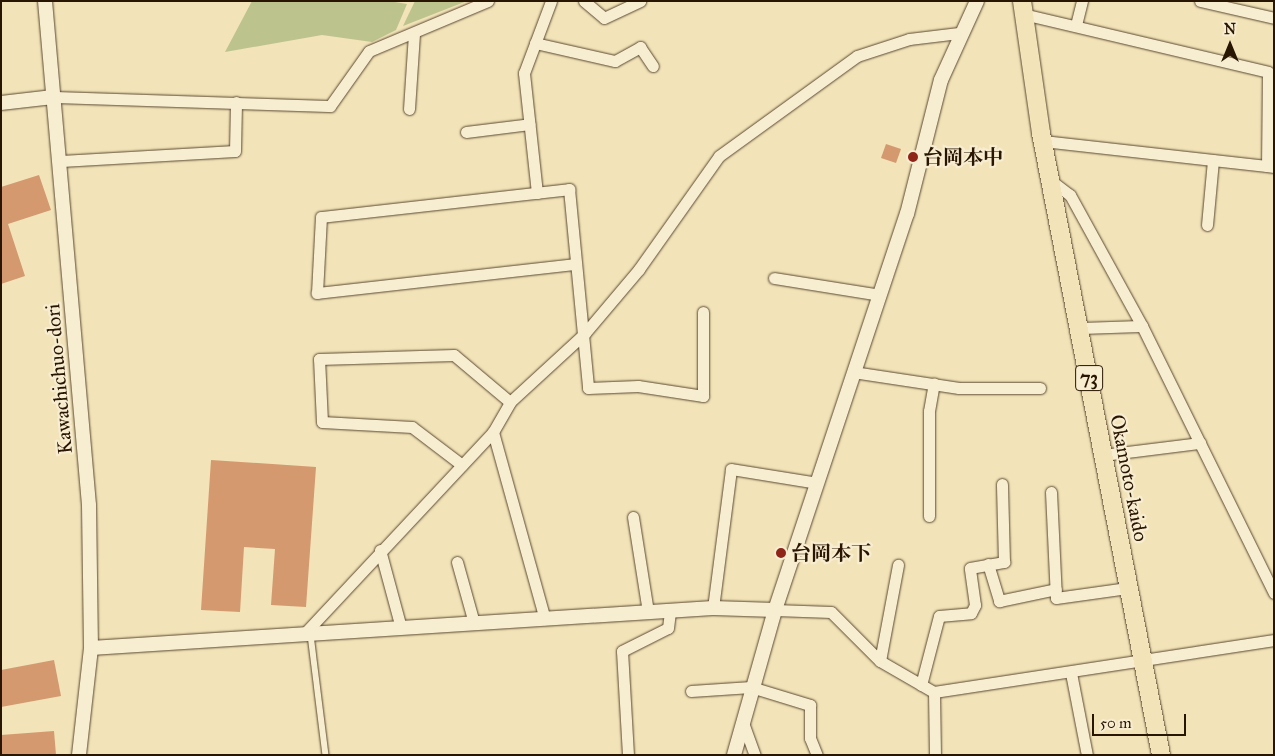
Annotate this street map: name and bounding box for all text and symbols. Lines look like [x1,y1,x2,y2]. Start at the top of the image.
north arrow [1205,20,1255,70]
text: N [1224,21,1236,38]
place label: 台岡本中 [923,145,1003,169]
marker: 台岡本中 [907,151,919,163]
street label: Kawachichuo-dori [40,303,78,455]
road number: 73 [1074,362,1104,394]
street label: Okamoto-kaido [1105,412,1153,544]
place label: 台岡本下 [791,541,871,565]
marker: 台岡本下 [775,547,787,559]
scale bar [1095,704,1189,736]
text: 50 m [1100,714,1132,732]

